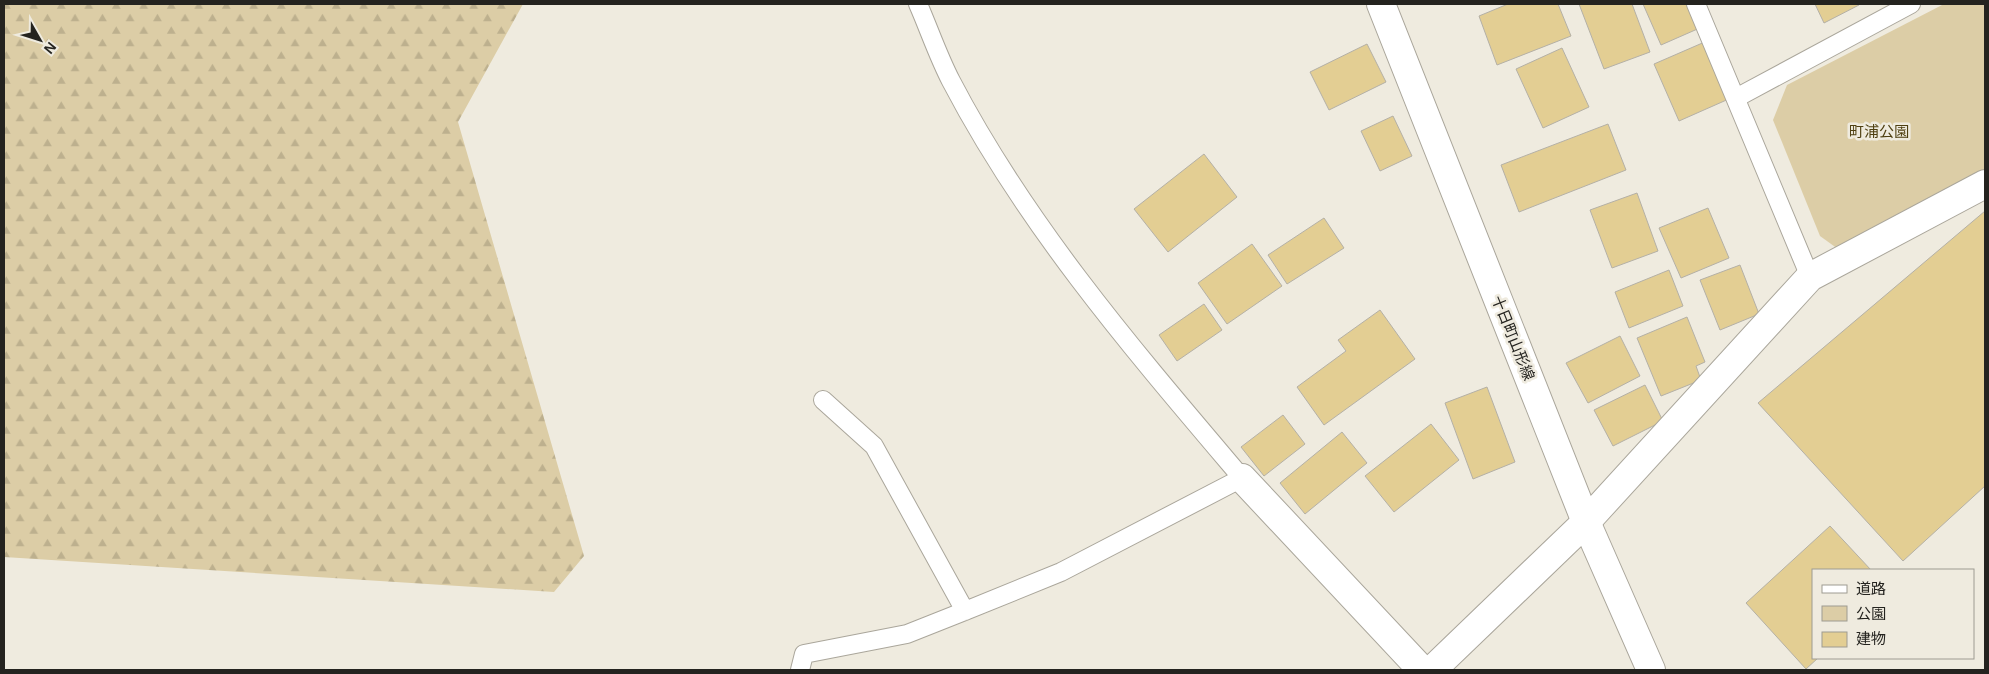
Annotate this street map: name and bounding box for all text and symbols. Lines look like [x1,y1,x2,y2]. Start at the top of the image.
north arrow [15,15,65,65]
text: N [41,39,60,57]
park label: 町浦公園 [1849,123,1909,140]
street label: 十日町山形線 [1489,293,1538,383]
legend [1812,569,1974,659]
text: 道路 [1856,580,1886,597]
text: 公園 [1856,605,1886,622]
text: 建物 [1856,630,1886,647]

